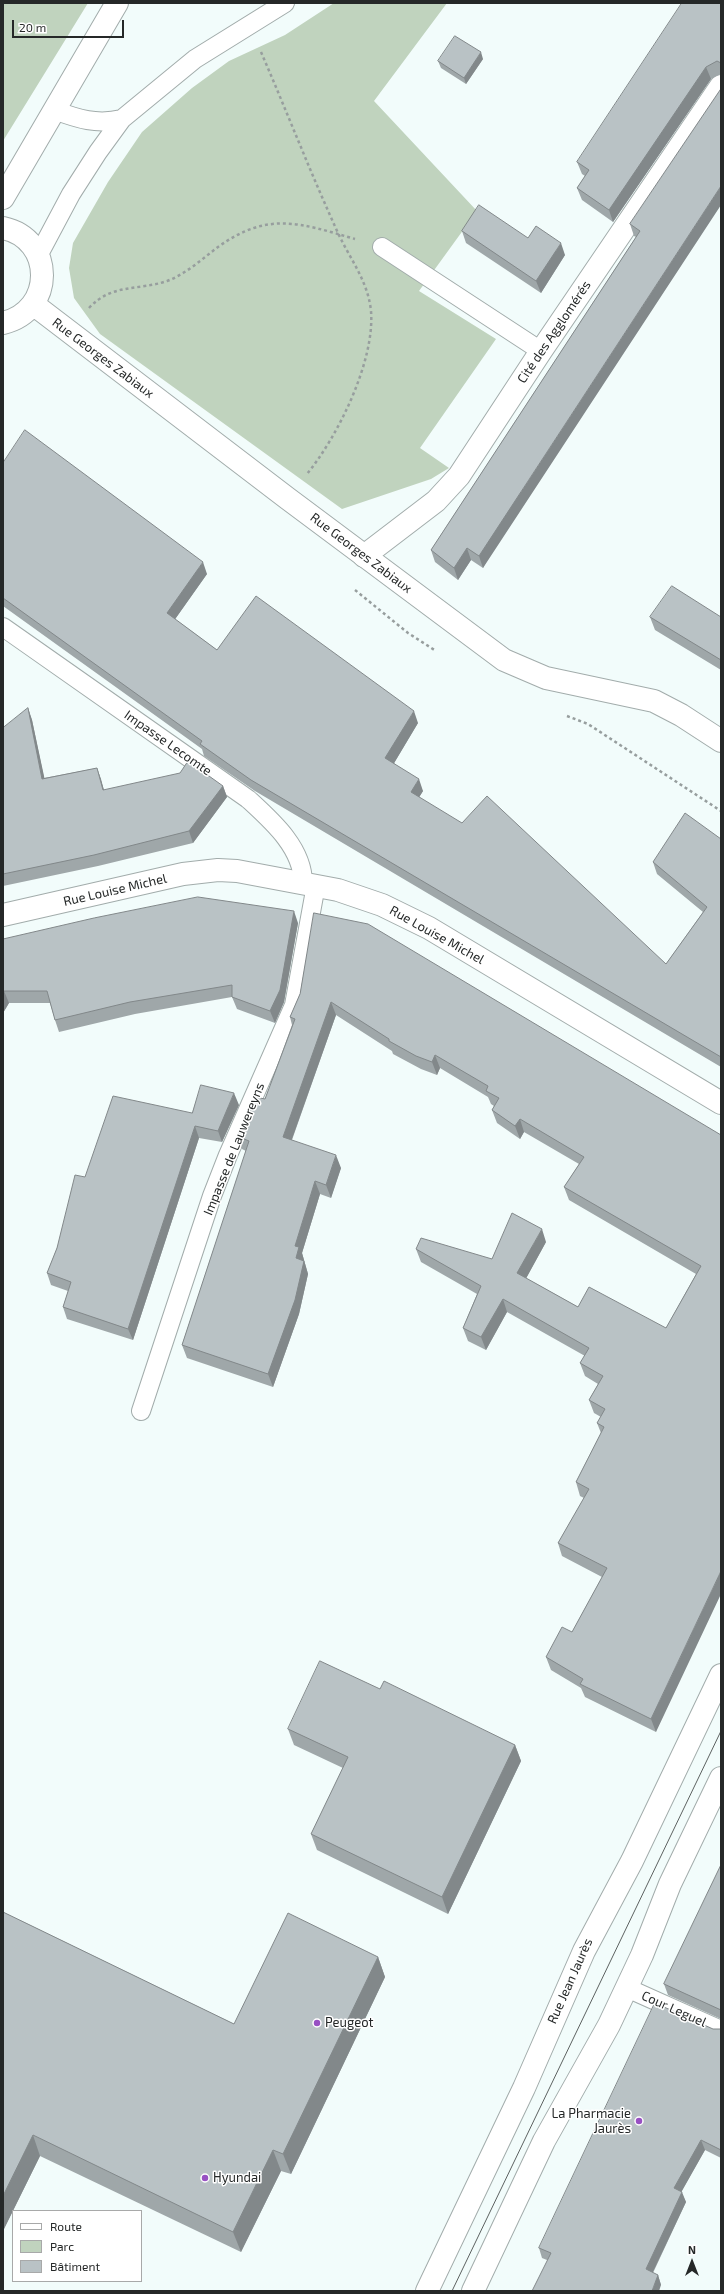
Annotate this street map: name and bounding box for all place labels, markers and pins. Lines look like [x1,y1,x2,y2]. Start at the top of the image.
place label: Peugeot [325,2015,373,2031]
marker: Peugeot [312,2018,322,2028]
place label: La Pharmacie Jaurès [552,2106,631,2137]
marker: La Pharmacie Jaurès [634,2116,644,2126]
place label: Hyundai [213,2170,261,2186]
marker: Hyundai [200,2173,210,2183]

